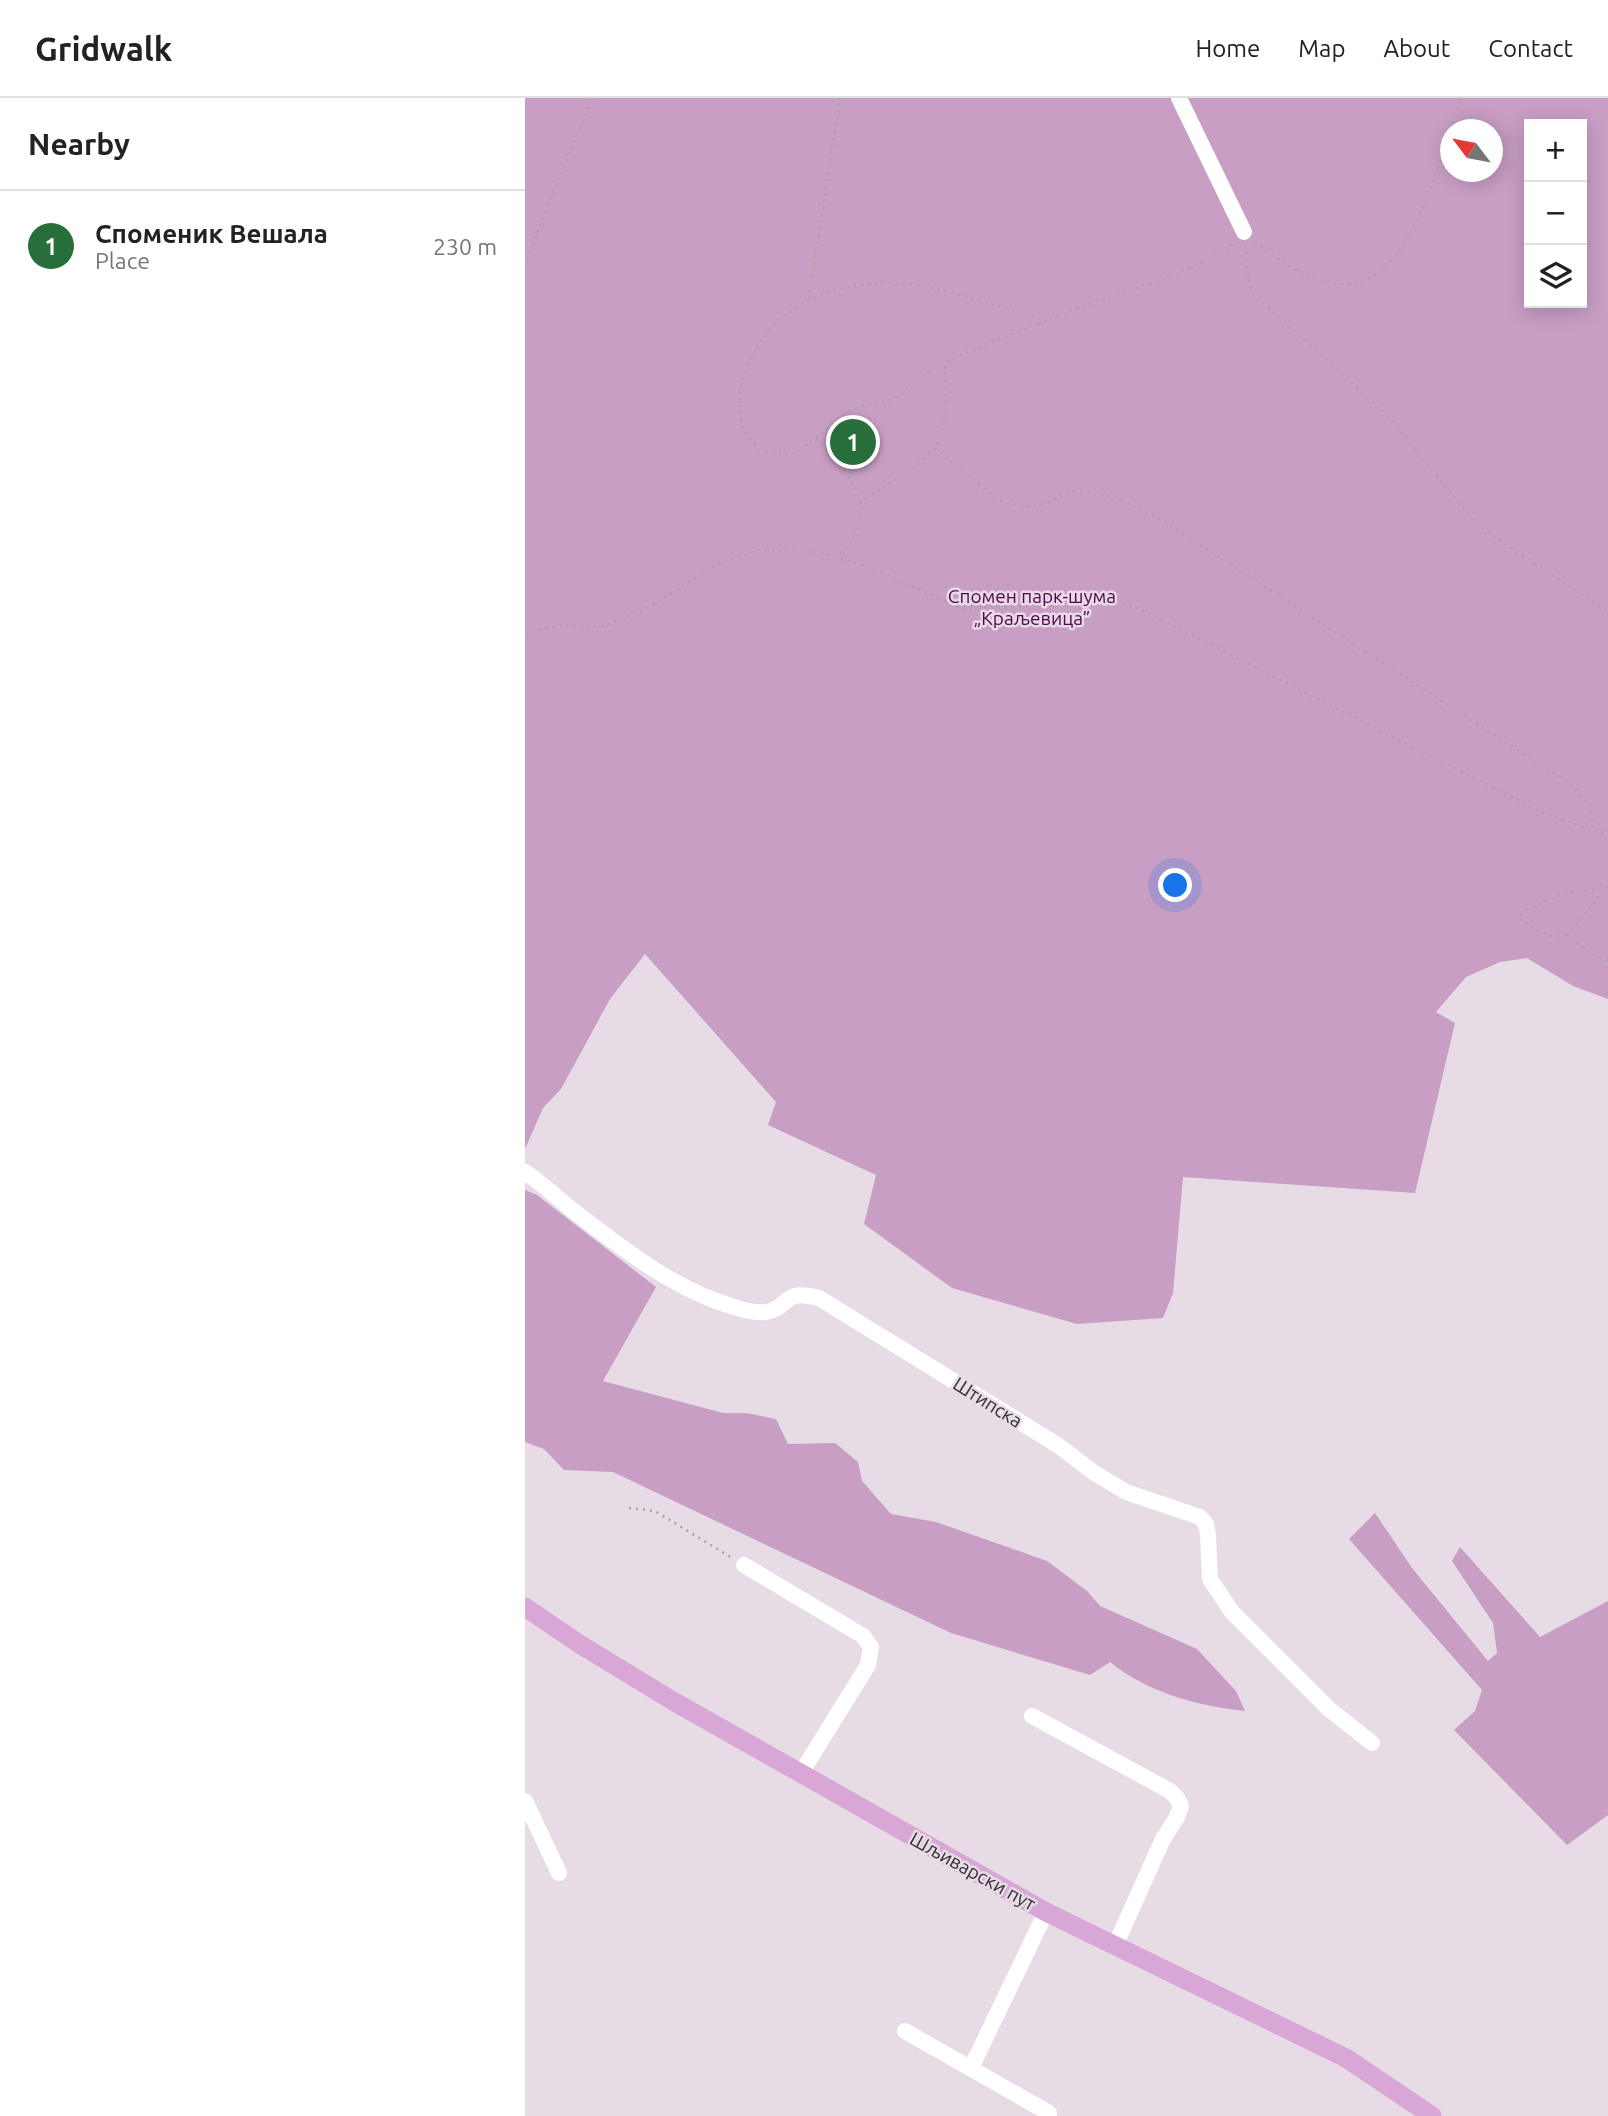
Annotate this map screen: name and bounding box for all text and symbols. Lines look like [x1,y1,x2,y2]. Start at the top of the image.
text: Gridwalk [35,30,172,67]
text: Home [1195,35,1260,62]
text: Map [1298,35,1345,62]
text: About [1383,35,1450,62]
text: Contact [1488,35,1573,62]
north arrow [1440,119,1503,182]
map controls [1524,119,1587,308]
button: + [1524,119,1587,182]
text: Nearby [28,127,130,161]
button: − [1524,182,1587,245]
text: Споменик Вешала [95,219,328,248]
text: 1 [45,234,57,259]
text: 230 m [433,234,497,259]
button: layers [1524,245,1587,308]
text: Place [95,248,150,273]
pin: 1 [830,416,876,468]
park label: Спомен парк-шума „Краљевица” [948,585,1116,629]
your location [1158,868,1192,902]
street label: Штипска [949,1372,1027,1432]
street label: Шљиварски пут [906,1827,1040,1915]

